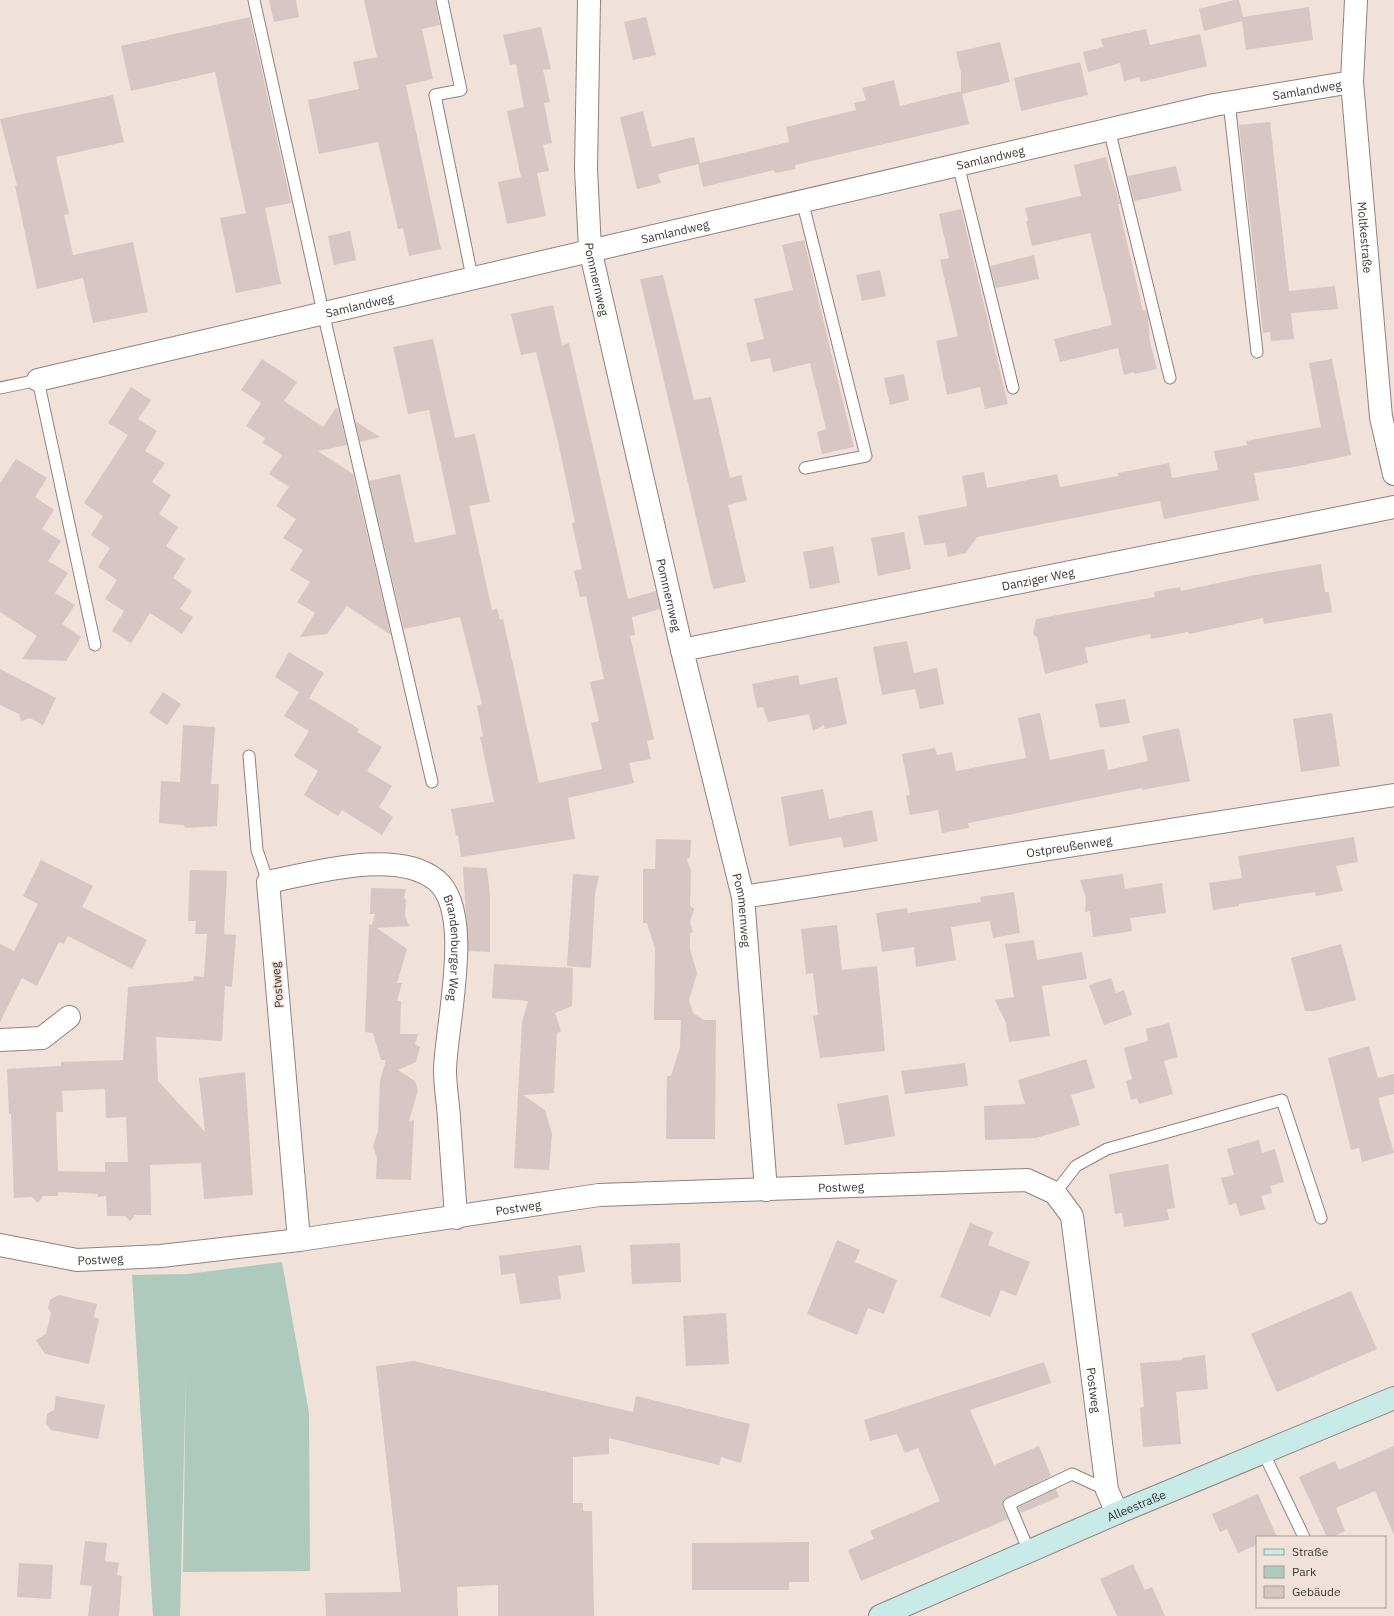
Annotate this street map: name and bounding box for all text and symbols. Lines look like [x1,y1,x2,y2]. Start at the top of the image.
street label: Samlandweg [1271,76,1343,103]
street label: Samlandweg [955,142,1026,173]
street label: Moltkestraße [1355,201,1376,274]
street label: Samlandweg [639,216,711,246]
street label: Pommernweg [582,242,613,318]
street label: Samlandweg [324,289,395,320]
street label: Pommernweg [654,557,685,634]
street label: Danziger Weg [1000,564,1076,593]
street label: Ostpreußenweg [1025,832,1113,860]
street label: Pommernweg [730,872,754,948]
street label: Brandenburger Weg [441,892,464,1003]
street label: Postweg [267,961,286,1008]
street label: Postweg [818,1178,865,1195]
street label: Postweg [494,1196,543,1218]
street label: Postweg [77,1250,124,1267]
street label: Postweg [1084,1366,1105,1414]
street label: Alleestraße [1104,1486,1168,1524]
legend [1256,1536,1386,1608]
text: Straße [1292,1544,1329,1559]
text: Park [1292,1564,1317,1579]
text: Gebäude [1292,1584,1341,1599]

